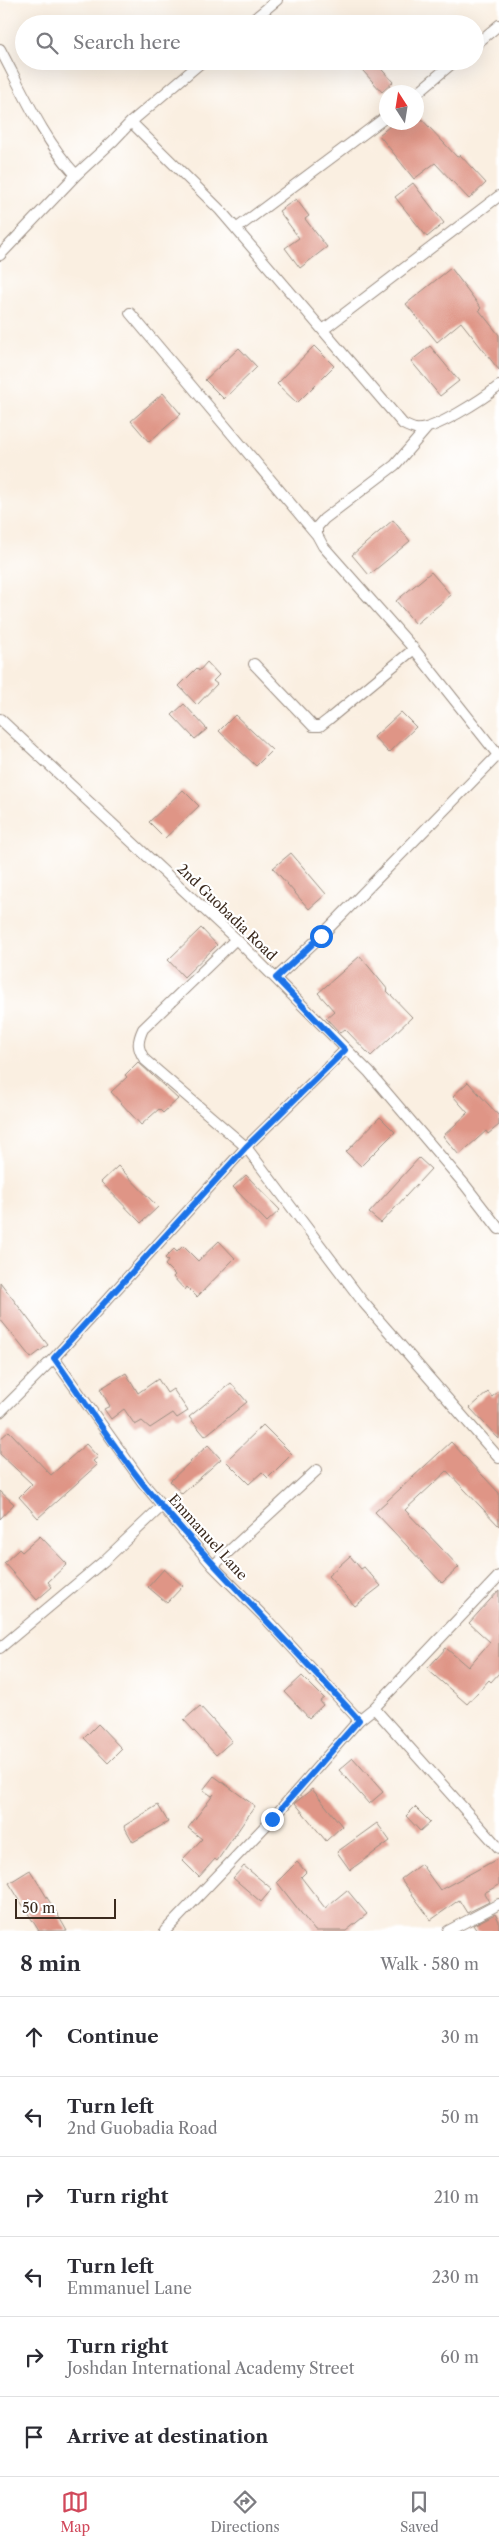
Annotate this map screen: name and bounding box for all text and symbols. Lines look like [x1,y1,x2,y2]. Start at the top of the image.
search box [15,15,484,70]
icon: search [33,29,61,57]
text: Search here [73,31,181,54]
north arrow [379,85,424,130]
street label: 2nd Guobadia Road [173,860,281,965]
route start [310,925,333,948]
street label: Emmanuel Lane [165,1490,251,1584]
route end [261,1808,284,1831]
scale bar [15,1896,116,1919]
text: 50 m [22,1899,55,1917]
text: 8 min [20,1951,81,1976]
text: Walk · 580 m [380,1954,479,1974]
icon: ahead [20,2023,48,2051]
text: Continue [67,2025,159,2048]
text: 30 m [441,2027,479,2047]
text: Turn left [67,2095,154,2118]
icon: left [20,2103,48,2131]
text: 50 m [441,2107,479,2127]
text: 2nd Guobadia Road [67,2118,218,2138]
icon: right [20,2183,48,2211]
text: Turn right [67,2185,168,2208]
text: 210 m [434,2187,479,2207]
text: Turn left [67,2255,154,2278]
icon: left [20,2263,48,2291]
text: 230 m [432,2267,479,2287]
text: Emmanuel Lane [67,2278,192,2298]
text: Turn right [67,2335,168,2358]
icon: right [20,2343,48,2371]
text: 60 m [440,2347,479,2367]
text: Joshdan International Academy Street [67,2358,354,2378]
icon: arrive [20,2423,48,2451]
text: Arrive at destination [67,2425,268,2448]
tab: Map [60,2488,90,2536]
tab: Directions [210,2488,280,2536]
tab: Saved [400,2488,439,2536]

